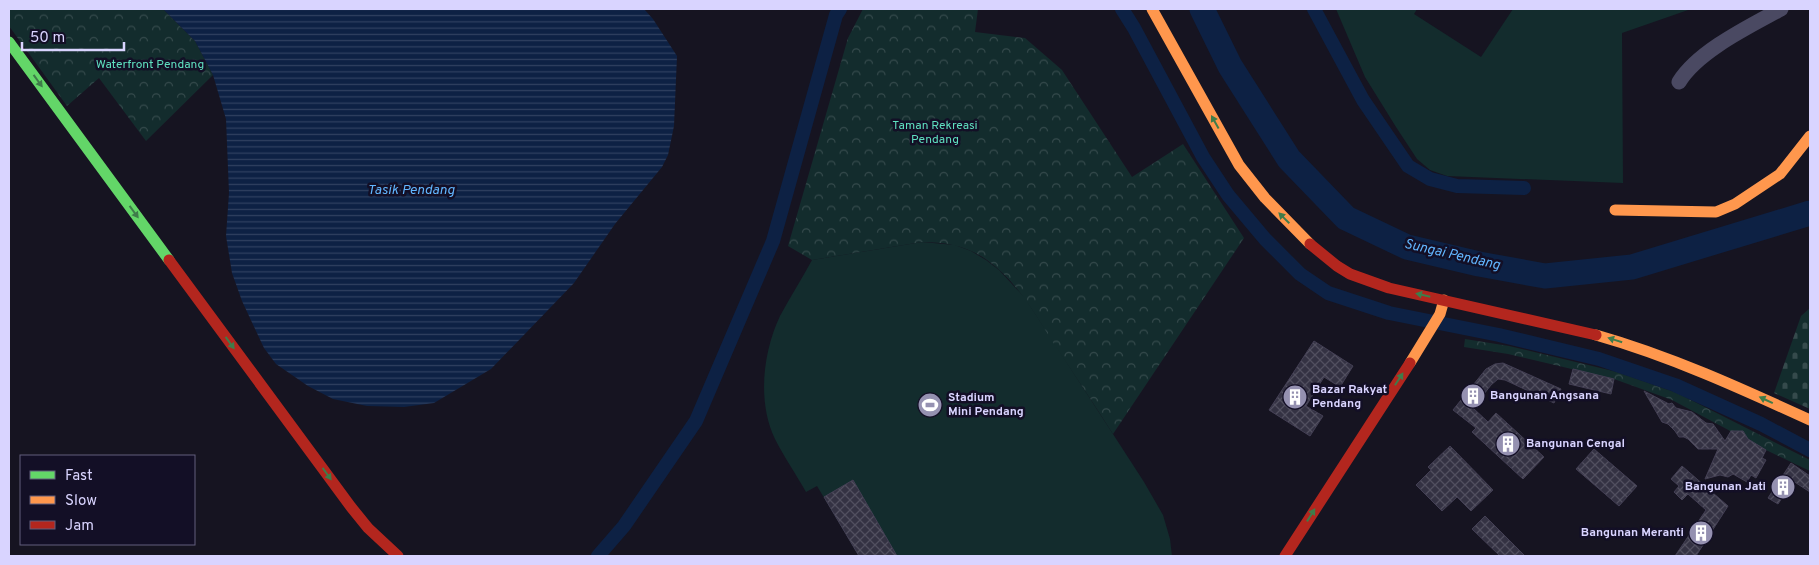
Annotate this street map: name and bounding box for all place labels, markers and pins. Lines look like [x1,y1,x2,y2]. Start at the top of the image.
place label: Bazar Rakyat Pendang [1312,382,1388,412]
building icon: Bangunan Angsana [1460,383,1486,409]
building icon: Bazar Rakyat Pendang [1282,384,1308,410]
place label: Bangunan Angsana [1490,388,1599,404]
place label: Stadium Mini Pendang [948,390,1024,420]
sports icon: Stadium Mini Pendang [917,392,943,418]
building icon: Bangunan Cengal [1495,431,1521,457]
place label: Bangunan Cengal [1526,436,1625,452]
building icon: Bangunan Jati [1770,474,1796,500]
place label: Bangunan Jati [1685,479,1766,495]
building icon: Bangunan Meranti [1688,520,1714,546]
place label: Bangunan Meranti [1581,525,1684,541]

